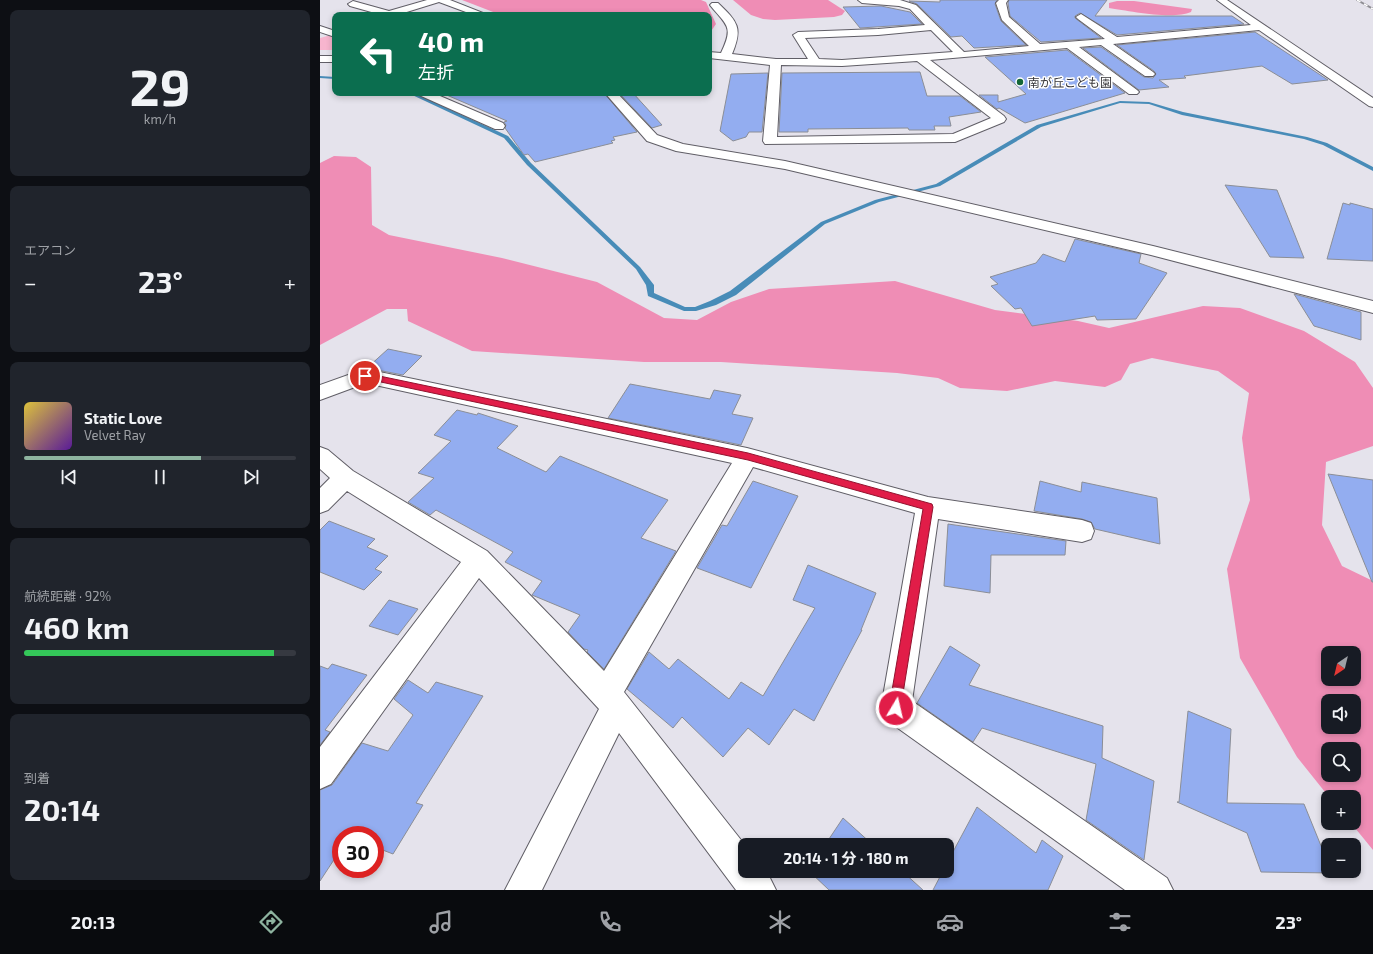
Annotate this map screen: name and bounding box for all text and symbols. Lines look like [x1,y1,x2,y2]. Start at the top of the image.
text: 40 m [418,24,484,58]
icon: left [352,28,404,80]
text: 29 [130,54,190,116]
text: 左折 [418,61,454,83]
place label: 南が丘こども園 [1028,75,1112,89]
marker: 南が丘こども園 [1015,77,1025,87]
text: km/h [144,111,176,127]
text: エアコン [24,242,76,258]
text: 23° [138,263,183,299]
text: − [24,269,37,295]
text: + [284,269,296,295]
pin [348,359,382,393]
icon: arrive [354,365,376,387]
text: Static Love [84,409,162,427]
text: Velvet Ray [84,427,146,443]
icon: previous [58,466,80,488]
icon: pause [149,466,171,488]
icon: next [240,466,262,488]
text: 航続距離 · 92% [24,588,111,604]
text: 460 km [24,609,129,645]
north arrow [1321,646,1361,686]
map controls [1321,646,1361,878]
position arrow [875,687,917,729]
button: sound [1321,694,1361,734]
button: search [1321,742,1361,782]
text: 到着 [24,770,50,786]
button: + [1321,790,1361,830]
text: 20:14 [24,791,100,827]
speed limit sign: 30 [332,826,384,878]
button: − [1321,838,1361,878]
text: 20:14 · 1 分 · 180 m [783,849,909,867]
icon: directions [257,908,285,936]
icon: music [427,908,455,936]
icon: phone [596,908,624,936]
icon: climate [766,908,794,936]
icon: car [936,908,964,936]
icon: filters [1106,908,1134,936]
text: 20:13 [71,911,115,933]
text: 23° [1275,911,1302,933]

